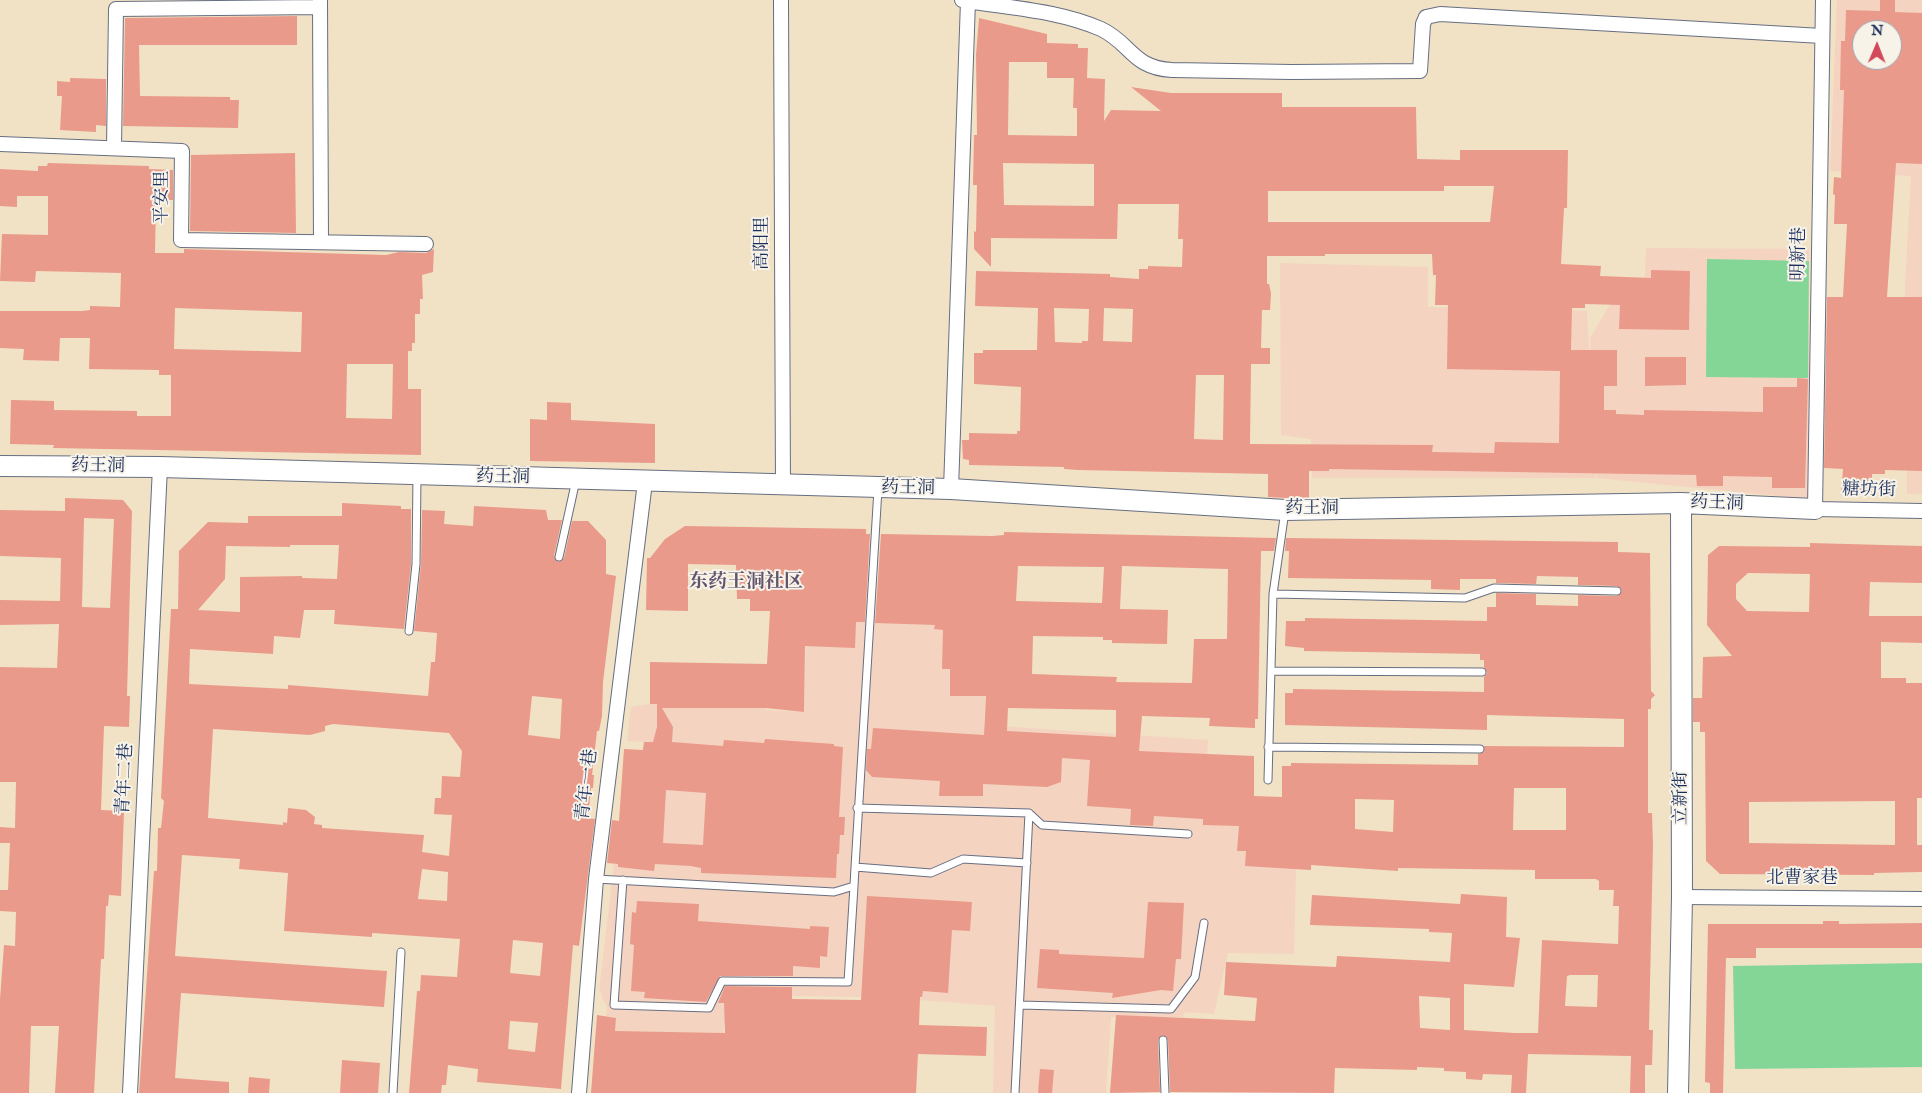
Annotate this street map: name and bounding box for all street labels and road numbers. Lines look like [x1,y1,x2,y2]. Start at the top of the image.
street label: 平安里 [152,170,174,224]
street label: 高阳里 [752,216,774,270]
street label: 明新巷 [1789,227,1811,281]
street label: 药王洞 [71,456,125,478]
street label: 药王洞 [476,467,530,489]
street label: 药王洞 [881,478,935,500]
street label: 糖坊街 [1842,480,1896,502]
street label: 药王洞 [1690,492,1744,516]
street label: 药王洞 [1285,498,1339,520]
street label: 青年二巷 [113,742,139,816]
street label: 青年一巷 [573,748,603,822]
street label: 立新街 [1671,771,1693,825]
street label: 北曹家巷 [1766,868,1838,890]

